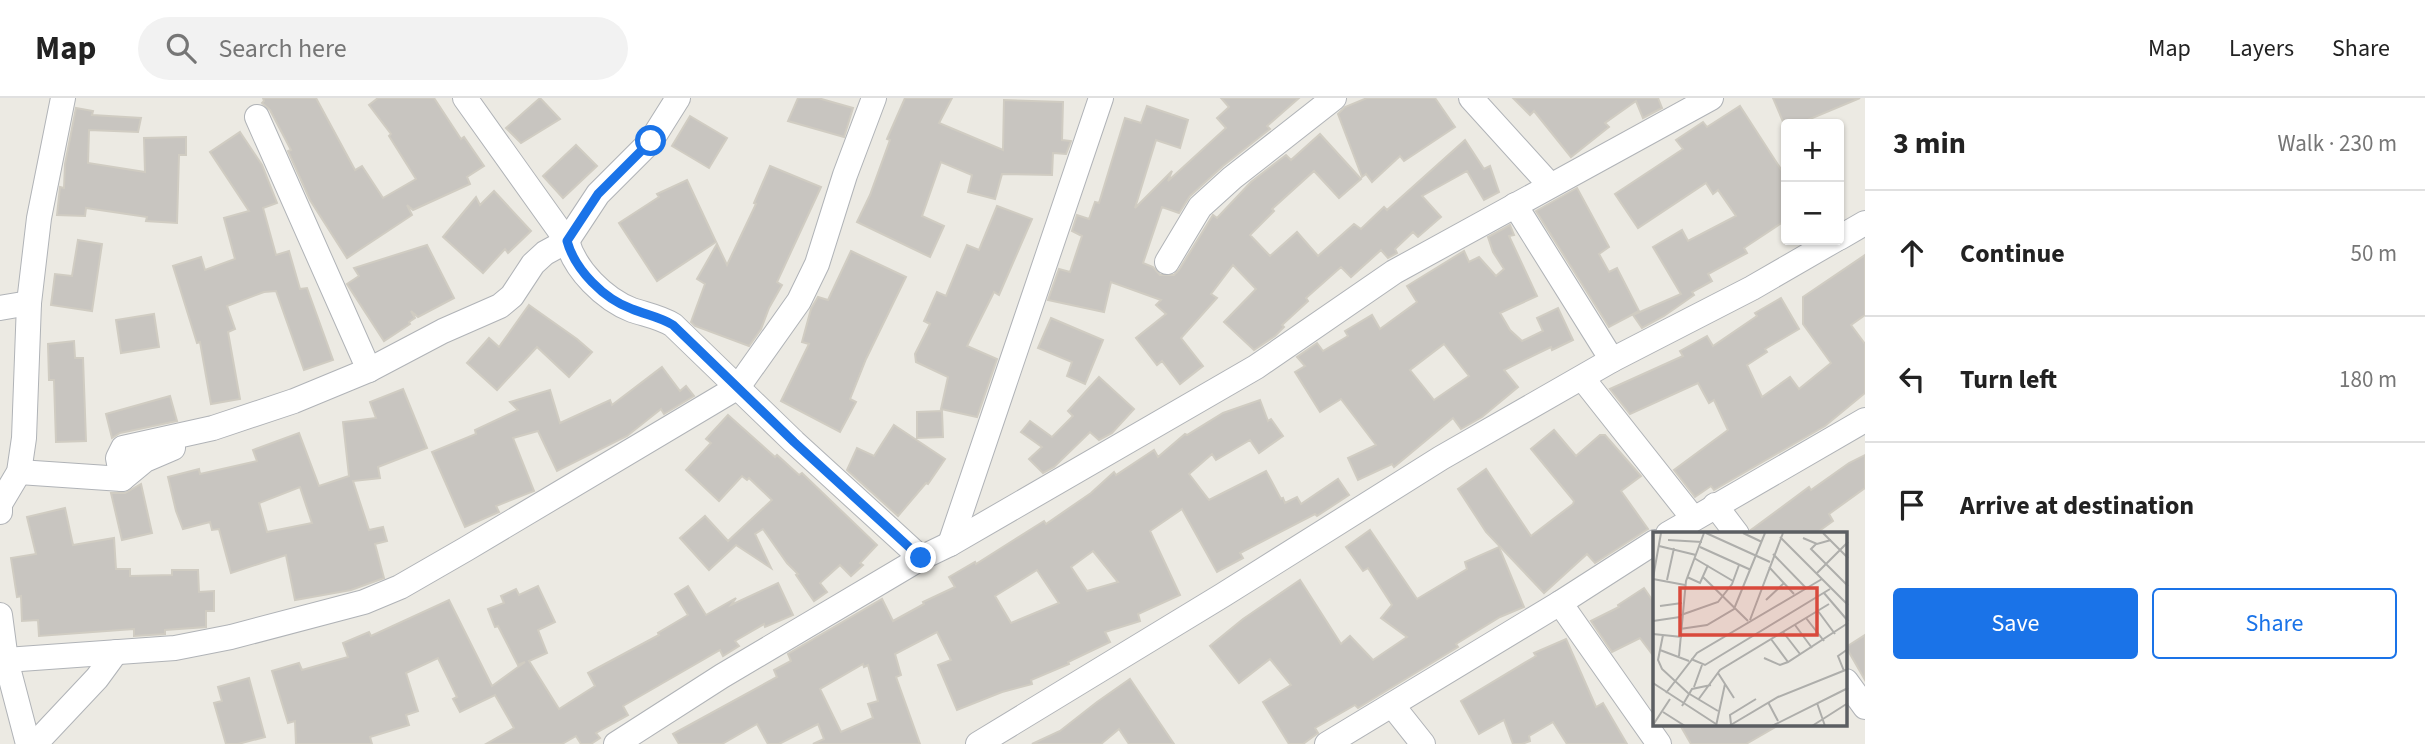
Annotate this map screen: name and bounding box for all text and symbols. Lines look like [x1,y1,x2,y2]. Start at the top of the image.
search box [138,17,628,80]
text: Map [35,25,96,72]
icon: search [162,29,200,67]
text: Search here [218,30,347,67]
text: Map [2148,31,2191,66]
text: Layers [2229,31,2294,66]
text: Share [2332,31,2390,66]
map controls [1781,119,1844,245]
button: + [1781,119,1844,182]
text: 3 min [1893,122,1966,165]
route start [635,125,666,156]
text: Walk · 230 m [2278,127,2397,160]
button: − [1781,182,1844,245]
icon: ahead [1893,234,1931,272]
text: Continue [1960,235,2065,272]
text: 50 m [2350,237,2397,270]
icon: left [1893,360,1931,398]
text: Turn left [1960,361,2057,398]
text: 180 m [2339,363,2397,396]
icon: arrive [1893,486,1931,524]
text: Arrive at destination [1960,487,2194,524]
inset map [1653,532,1848,726]
route end [905,542,936,573]
button: Save [1893,588,2138,659]
button: Share [2152,588,2397,659]

